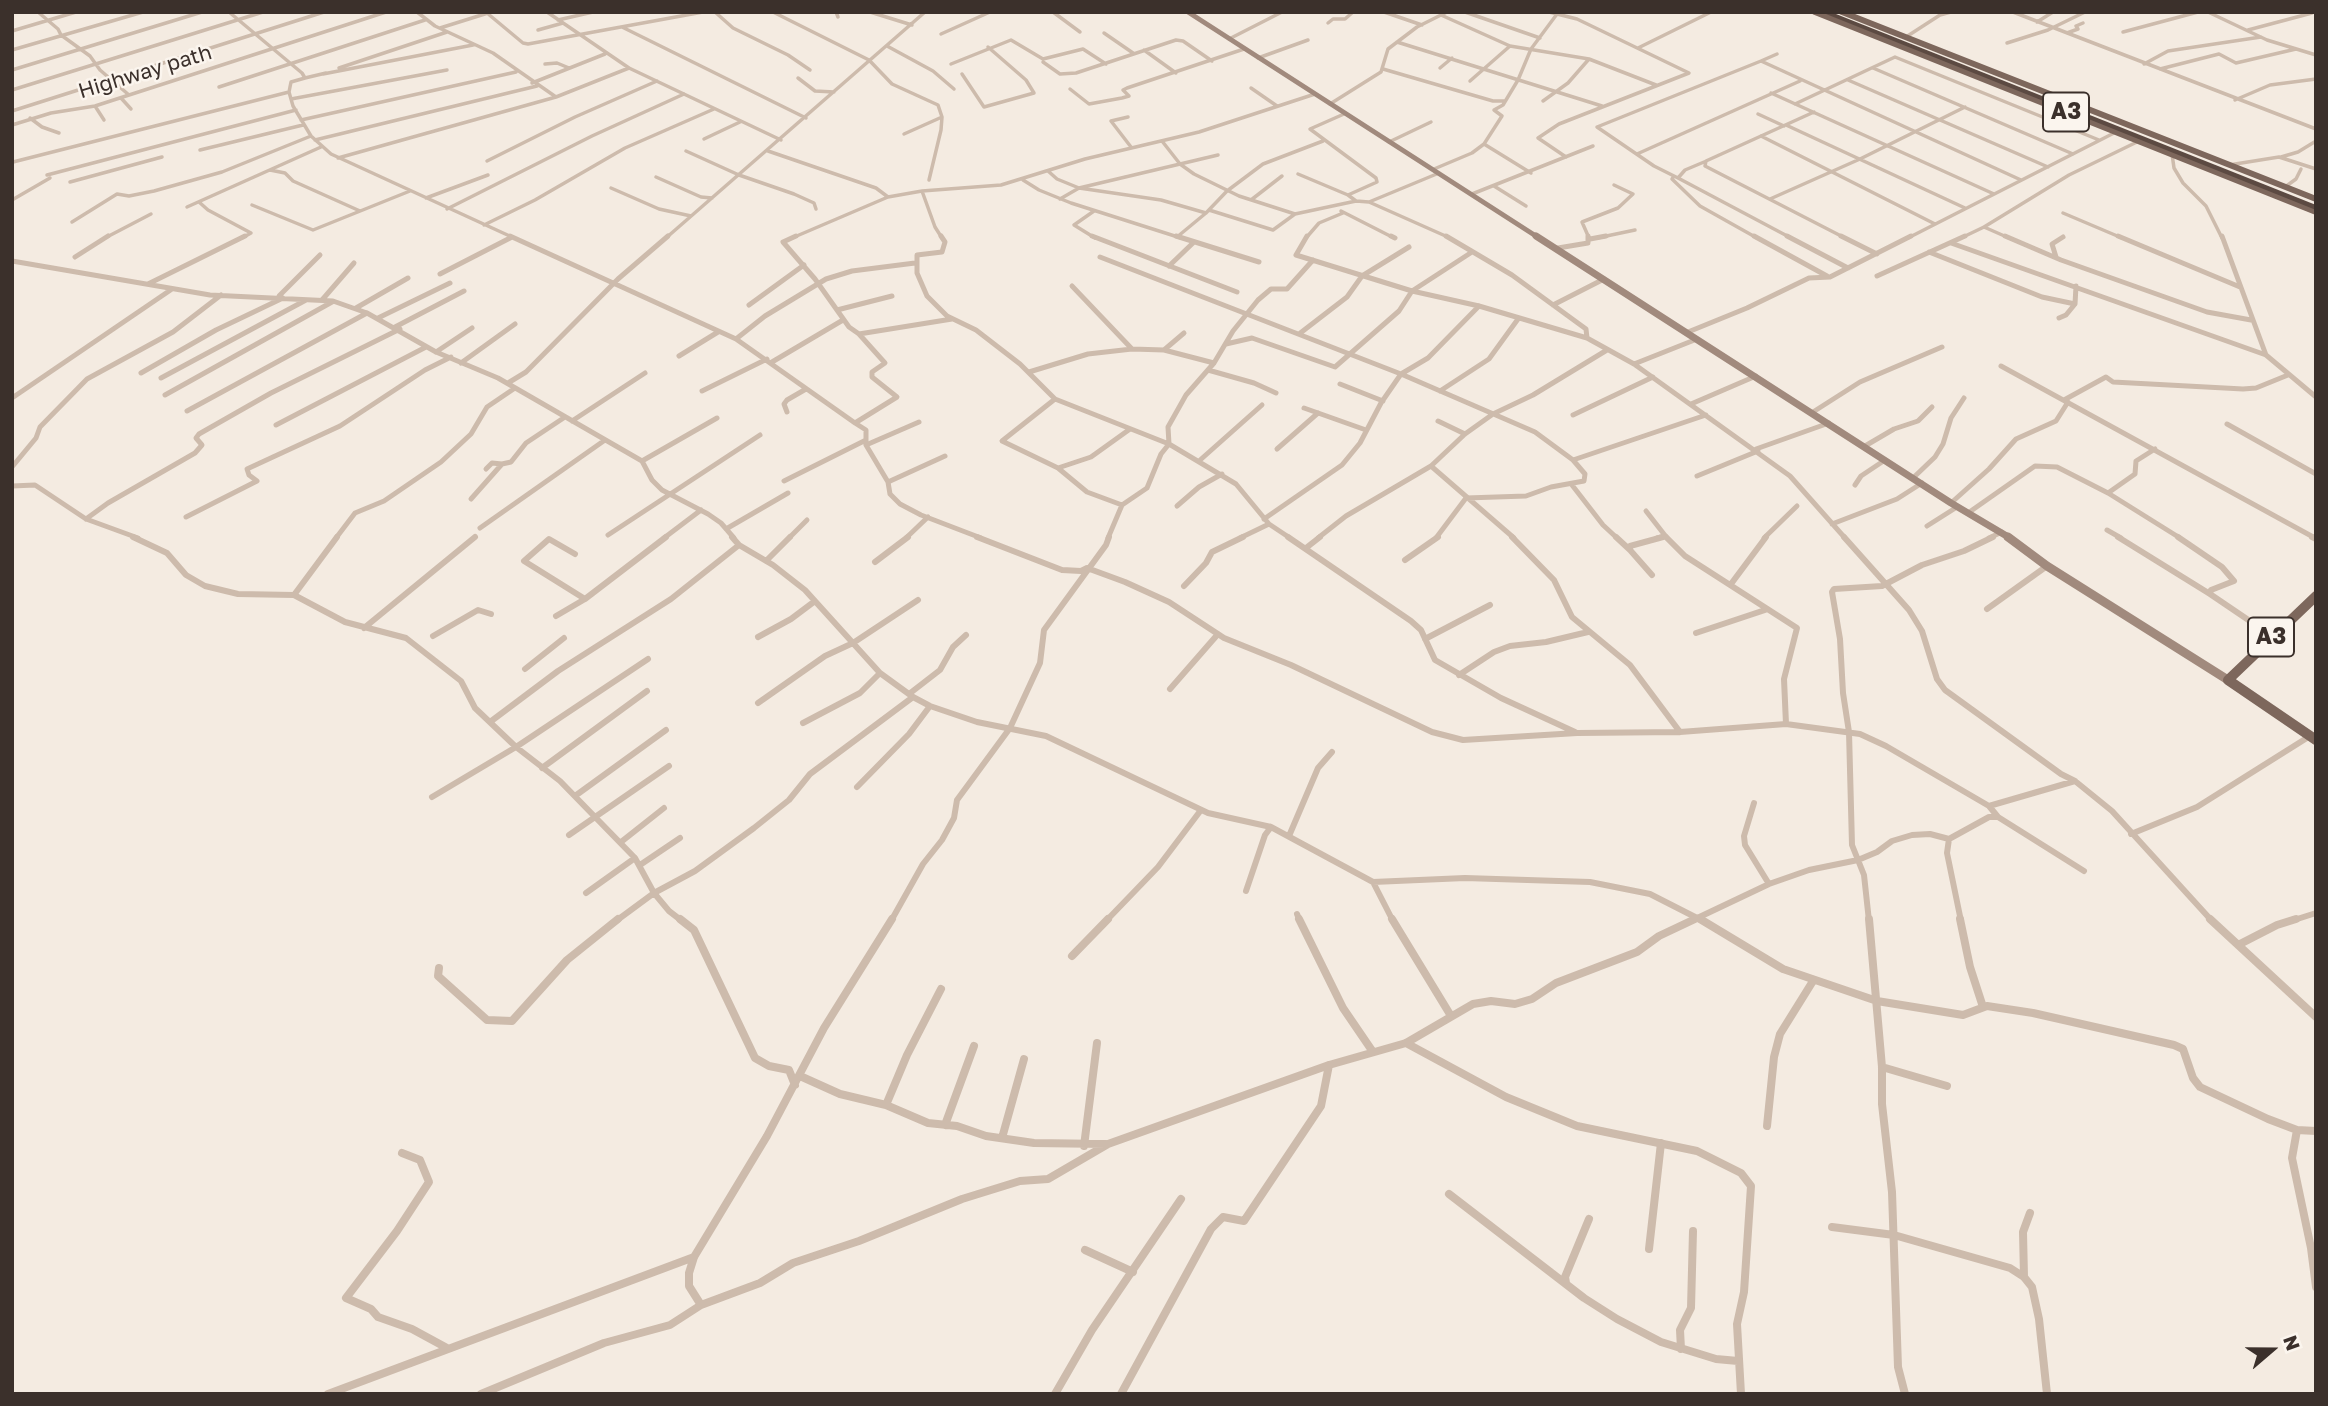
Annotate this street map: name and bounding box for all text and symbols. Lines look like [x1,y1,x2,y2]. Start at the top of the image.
street label: Highway path [75,40,215,104]
road number: A3 [2043,92,2089,132]
road number: A3 [2248,618,2294,656]
north arrow [2237,1315,2307,1385]
text: N [2279,1332,2305,1353]

